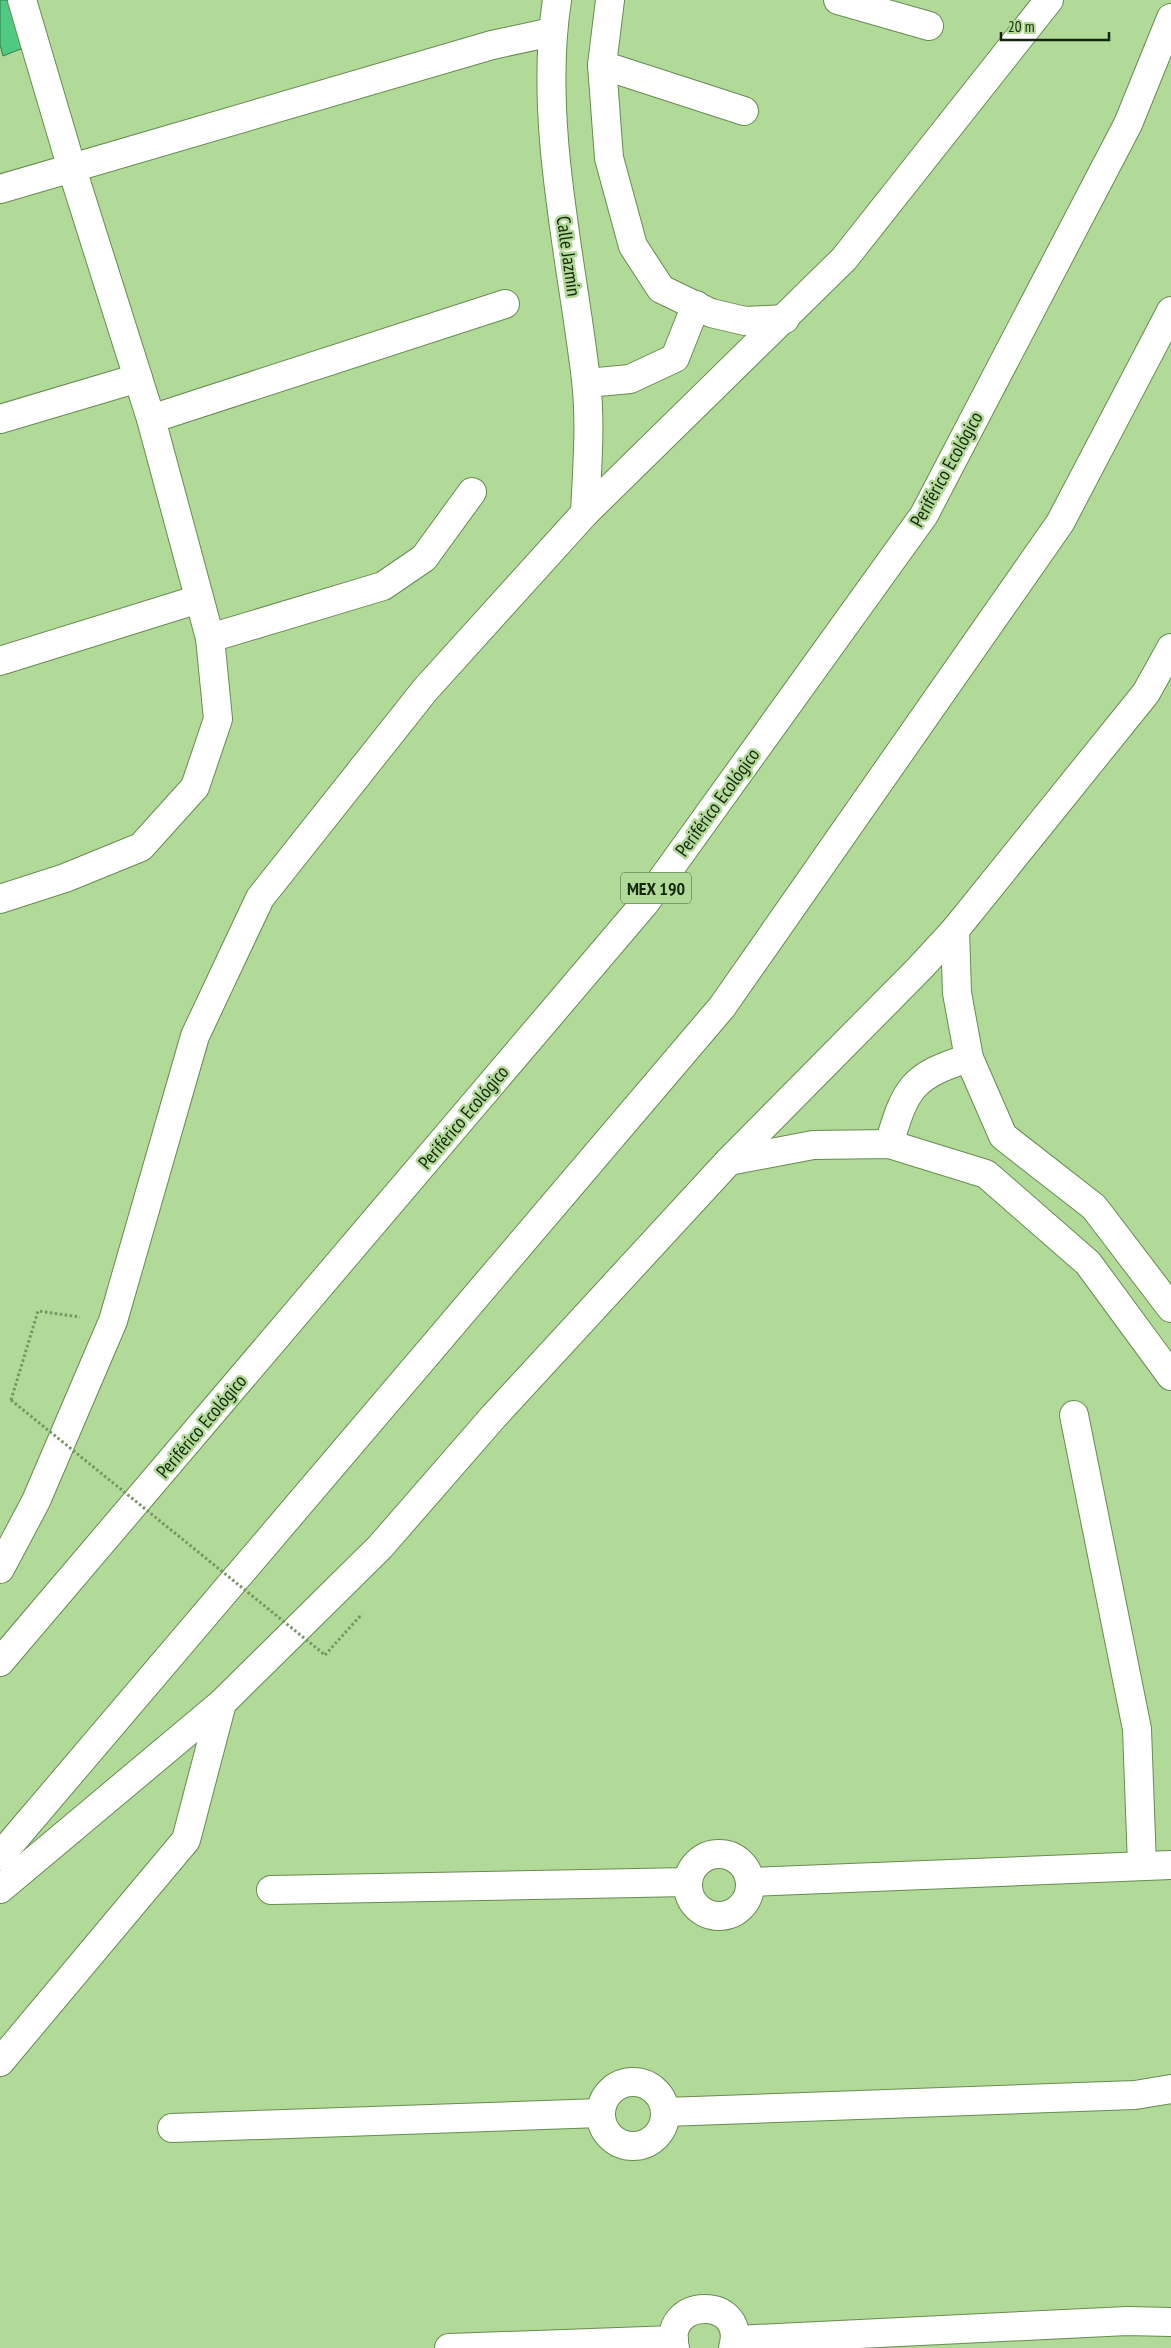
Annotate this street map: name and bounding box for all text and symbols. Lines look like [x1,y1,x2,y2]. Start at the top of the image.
scale bar [1001,10,1108,42]
text: 20 m [1008,17,1034,36]
street label: Calle Jazmín [552,214,586,298]
street label: Periférico Ecológico [904,407,988,531]
street label: Periférico Ecológico [670,743,764,861]
road number: MEX 190 [621,872,691,904]
street label: Periférico Ecológico [413,1060,513,1174]
street label: Periférico Ecológico [151,1369,251,1483]

